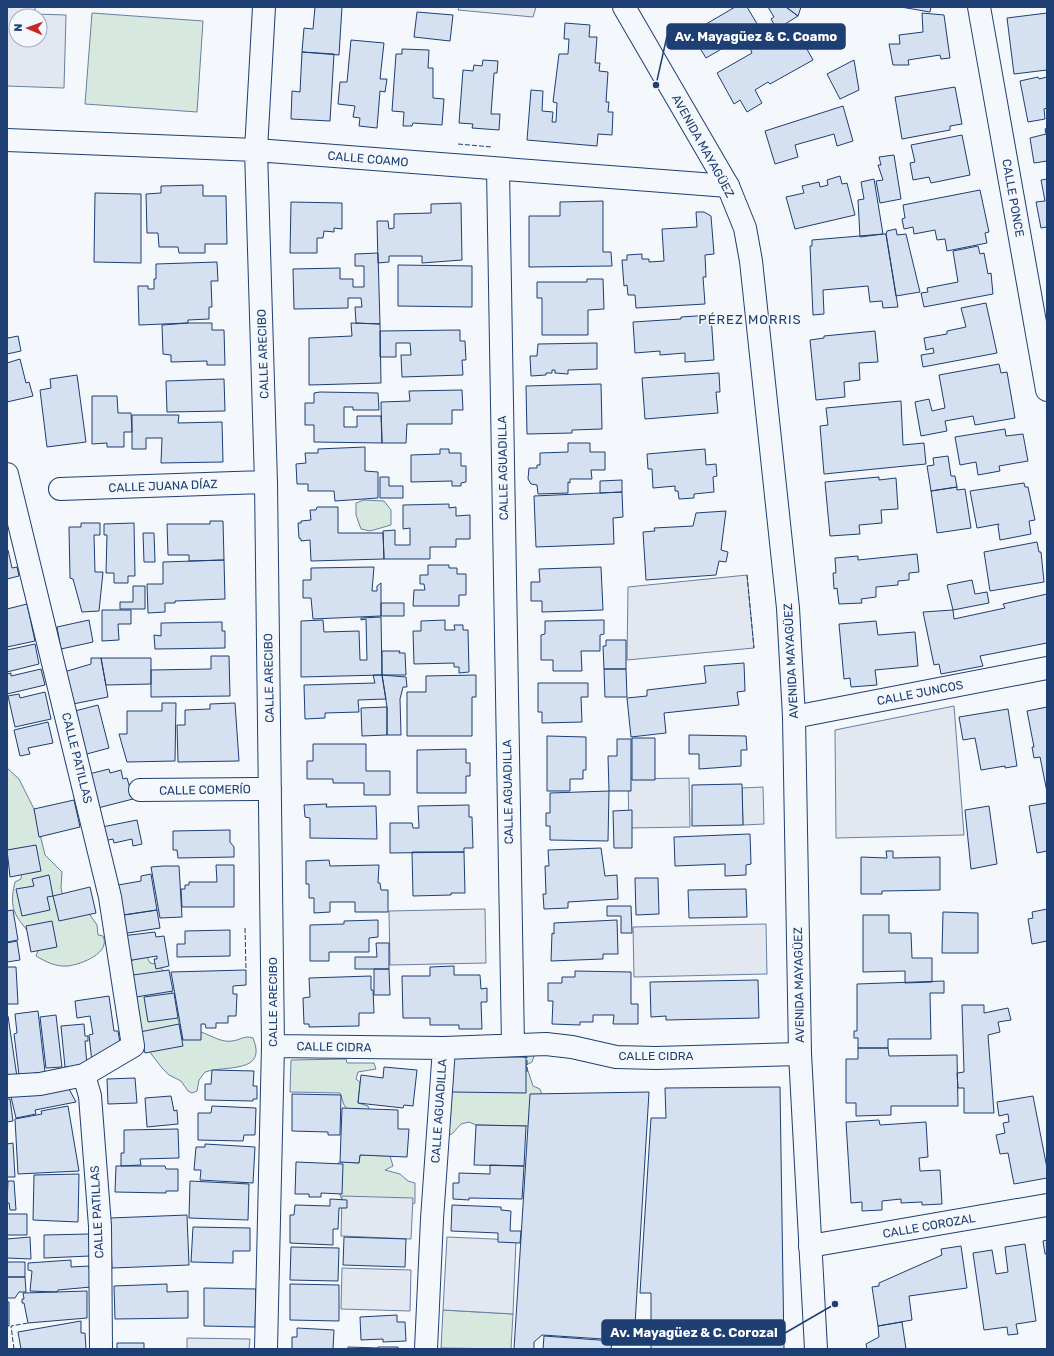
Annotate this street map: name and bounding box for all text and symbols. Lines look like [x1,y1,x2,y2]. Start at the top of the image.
north arrow [8,8,48,48]
text: N [12,23,25,32]
callout: Av. Mayagüez & C. Coamo [667,24,845,49]
text: Av. Mayagüez & C. Coamo [675,29,837,44]
street label: AVENIDA MAYAGÜEZ [669,92,737,200]
street label: CALLE COAMO [327,148,409,170]
street label: CALLE PONCE [999,158,1027,238]
street label: CALLE ARECIBO [254,309,272,399]
district label: PÉREZ MORRIS [698,312,802,327]
street label: CALLE AGUADILLA [495,415,511,521]
street label: CALLE JUANA DÍAZ [108,477,218,495]
street label: AVENIDA MAYAGÜEZ [781,603,801,719]
street label: CALLE ARECIBO [261,633,277,723]
street label: CALLE JUNCOS [876,678,964,708]
street label: CALLE PATILLAS [59,711,95,805]
street label: CALLE AGUADILLA [500,739,516,845]
street label: CALLE COMERÍO [159,782,251,798]
street label: AVENIDA MAYAGÜEZ [791,927,807,1043]
street label: CALLE ARECIBO [266,957,280,1047]
street label: CALLE CIDRA [296,1039,372,1055]
street label: CALLE CIDRA [618,1049,694,1063]
street label: CALLE AGUADILLA [428,1058,450,1164]
street label: CALLE PATILLAS [88,1165,106,1259]
street label: CALLE COROZAL [882,1211,977,1241]
callout: Av. Mayagüez & C. Corozal [602,1320,785,1345]
text: Av. Mayagüez & C. Corozal [610,1325,778,1340]

